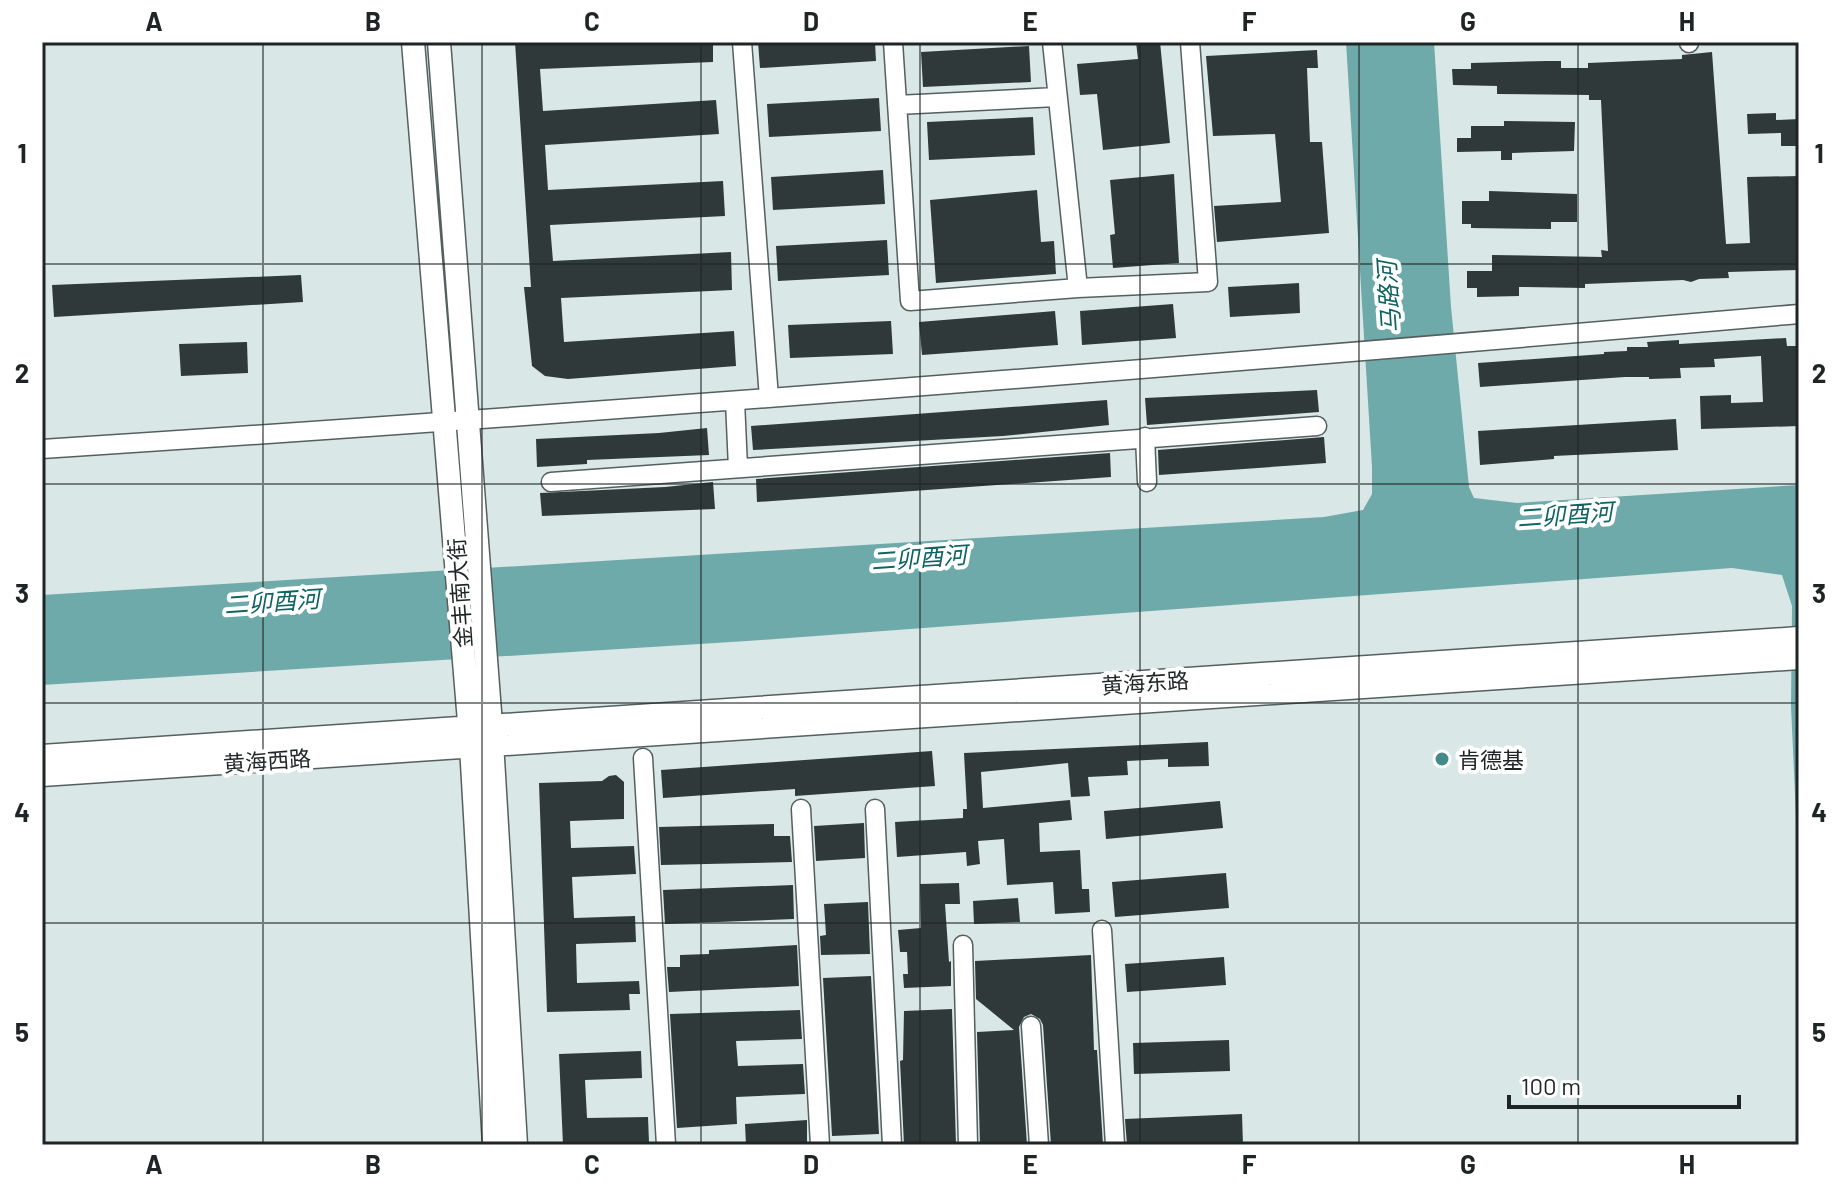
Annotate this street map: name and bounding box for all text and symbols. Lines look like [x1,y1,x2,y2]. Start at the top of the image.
text: A [145,5,163,36]
text: B [365,5,381,36]
text: C [584,5,600,36]
text: D [803,5,819,36]
text: E [1022,5,1038,36]
text: F [1242,5,1257,36]
text: G [1460,5,1476,36]
text: H [1679,5,1695,36]
text: 1 [17,137,27,168]
text: 1 [1814,137,1824,168]
water label: 马路河 [1371,256,1405,334]
text: 2 [15,357,29,388]
text: 2 [1812,357,1826,388]
water label: 二卯酉河 [1516,496,1618,532]
street label: 金丰南大街 [442,537,476,649]
water label: 二卯酉河 [870,539,972,575]
text: 3 [15,577,29,608]
text: 3 [1812,577,1826,608]
water label: 二卯酉河 [223,583,325,619]
street label: 黄海东路 [1100,666,1190,698]
street label: 黄海西路 [222,744,312,776]
place label: 肯德基 [1458,746,1524,772]
marker: 肯德基 [1433,750,1451,768]
text: 4 [14,796,30,827]
text: 4 [1811,796,1827,827]
text: 5 [15,1016,29,1047]
text: 5 [1812,1016,1826,1047]
scale bar [1509,1059,1739,1109]
text: 100 m [1521,1071,1581,1100]
text: A [145,1148,163,1179]
text: B [365,1148,381,1179]
text: C [584,1148,600,1179]
text: D [803,1148,819,1179]
text: E [1022,1148,1038,1179]
text: F [1242,1148,1257,1179]
text: G [1460,1148,1476,1179]
text: H [1679,1148,1695,1179]

